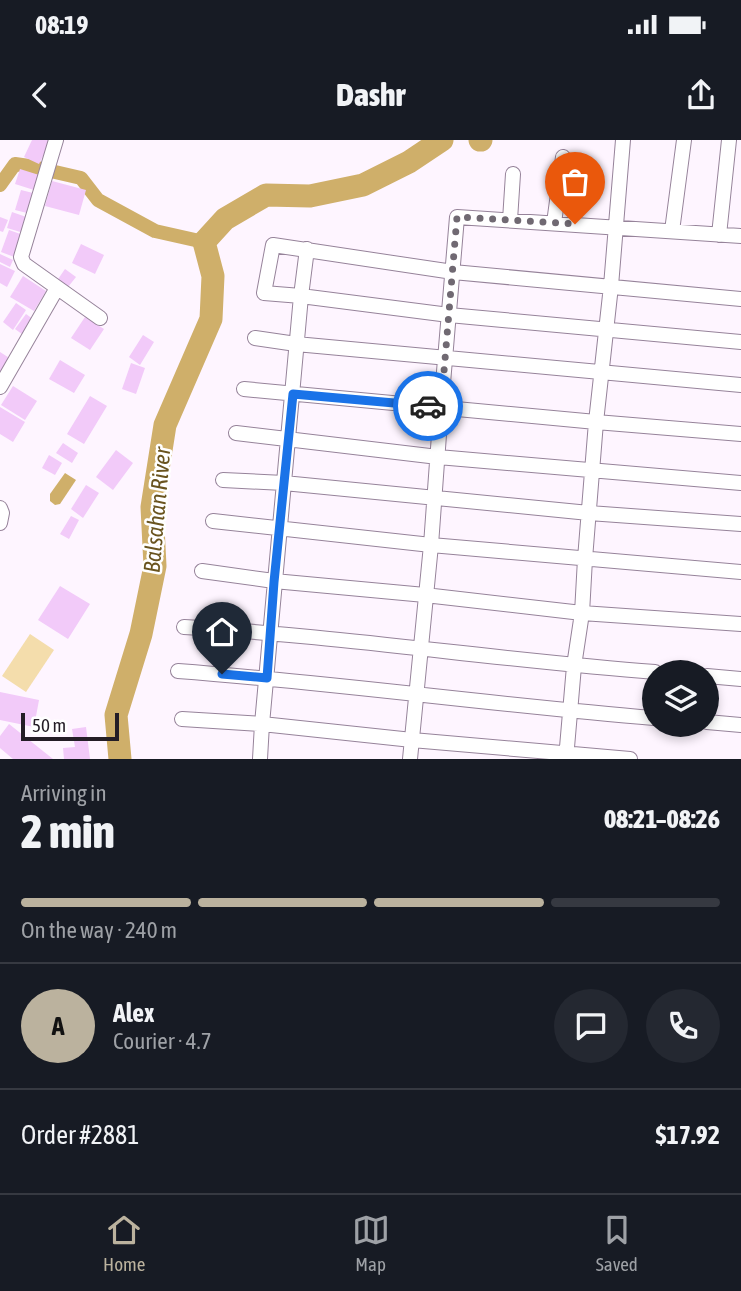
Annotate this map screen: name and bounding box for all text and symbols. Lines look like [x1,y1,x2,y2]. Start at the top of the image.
text: 08:19 [35,10,89,40]
icon: back [21,76,59,114]
text: Dashr [336,76,405,113]
icon: share [682,76,720,114]
pin [545,152,605,224]
icon: bag [556,163,594,201]
courier [393,371,463,441]
icon: car [409,387,447,425]
water label: Balsahan River [139,445,176,574]
pin [192,602,252,674]
icon: home [203,613,241,651]
map controls [642,660,719,737]
button: layers [642,660,719,737]
scale bar [21,710,119,742]
text: 50 m [32,714,66,736]
text: Arriving in [21,780,107,806]
text: 08:21–08:26 [604,804,720,834]
text: 2 min [21,805,115,858]
text: On the way · 240 m [21,917,177,943]
button: chat [554,989,628,1063]
button: phone [646,989,720,1063]
text: Alex [113,998,154,1028]
text: A [52,1011,64,1041]
text: Courier · 4.7 [113,1028,212,1054]
text: Order #2881 [21,1120,140,1150]
text: $17.92 [656,1120,720,1150]
tab: Home [103,1211,145,1275]
tab: Map [352,1211,390,1275]
tab: Saved [596,1211,638,1275]

